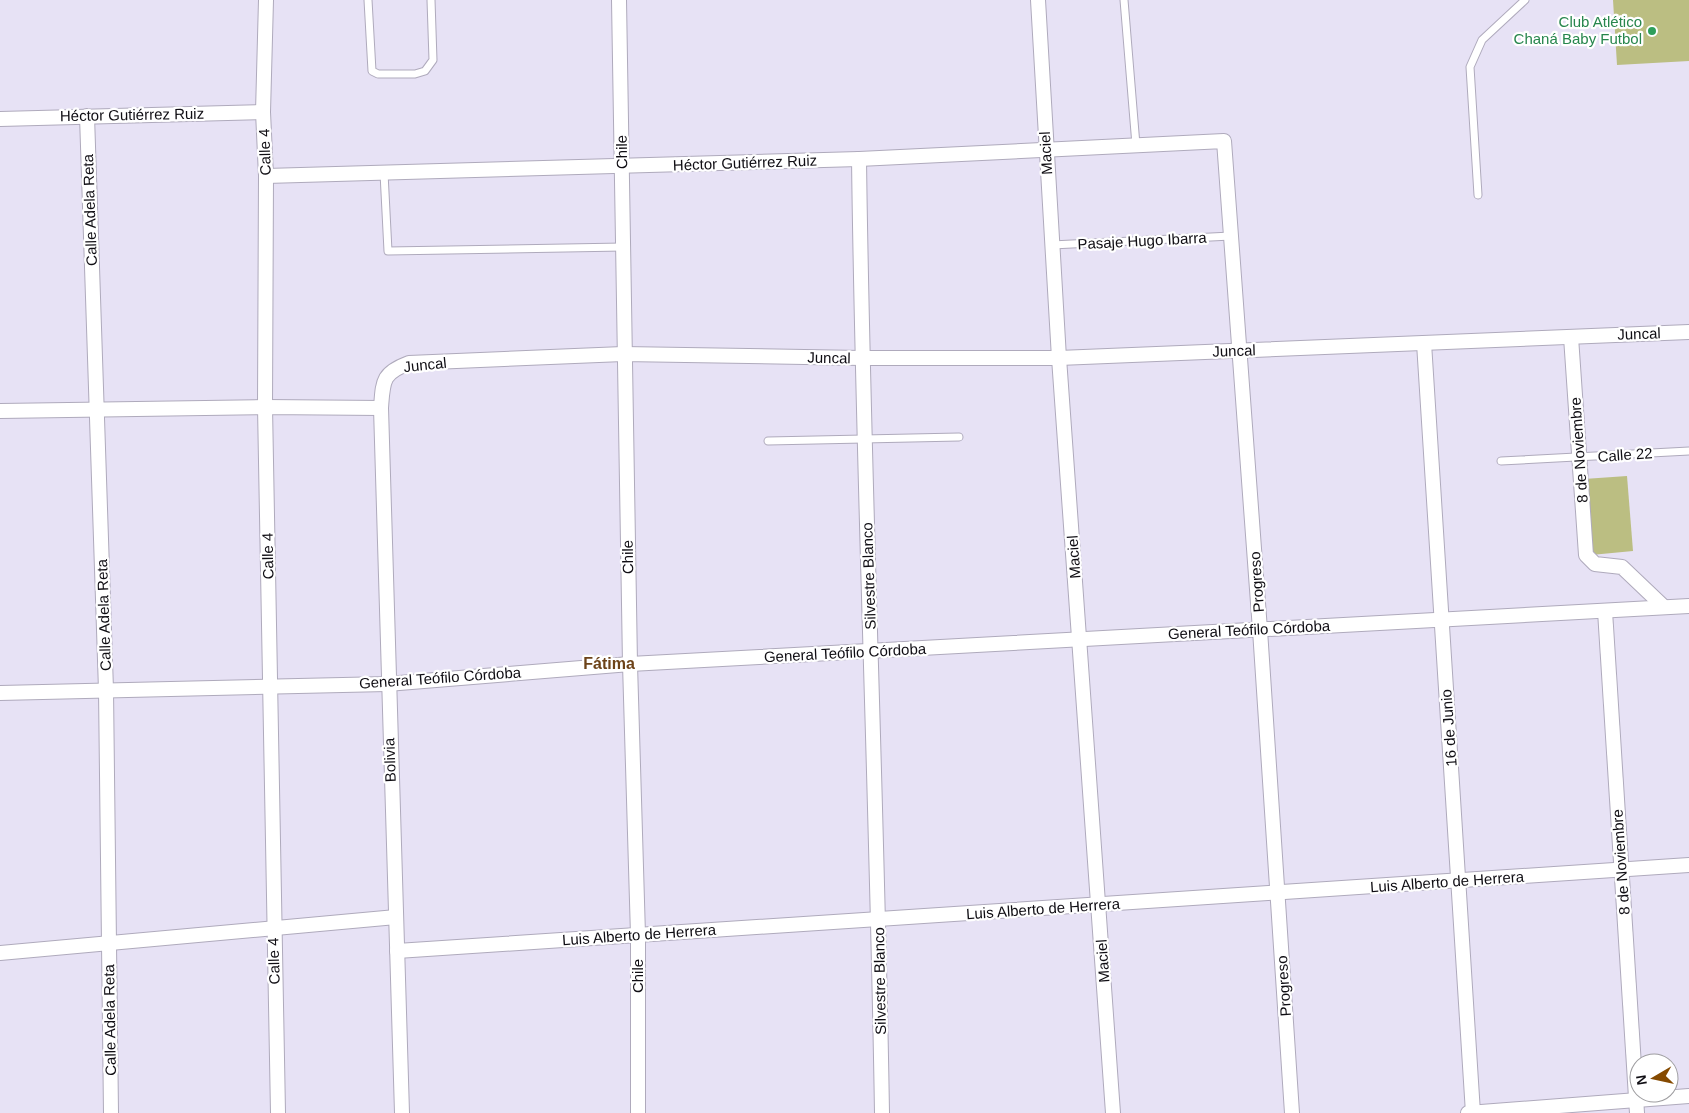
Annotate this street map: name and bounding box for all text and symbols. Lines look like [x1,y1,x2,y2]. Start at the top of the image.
place label: Club Atlético Chaná Baby Futbol [1514,13,1642,47]
marker: Club Atlético Chaná Baby Futbol [1646,25,1658,37]
street label: Héctor Gutiérrez Ruiz [60,105,204,124]
street label: Calle 4 [255,128,274,176]
street label: Maciel [1036,131,1055,175]
street label: Chile [613,135,630,169]
street label: Héctor Gutiérrez Ruiz [673,151,817,174]
street label: Calle Adela Reta [79,153,100,266]
street label: Pasaje Hugo Ibarra [1077,229,1208,252]
street label: Juncal [1617,324,1661,343]
street label: Juncal [1212,341,1256,360]
street label: Juncal [807,349,851,366]
street label: Juncal [402,354,447,375]
street label: 8 de Noviembre [1566,397,1591,503]
street label: Calle 22 [1597,444,1653,465]
street label: Silvestre Blanco [858,522,879,630]
street label: Calle 4 [259,533,276,580]
street label: Maciel [1064,535,1083,579]
street label: Chile [619,540,636,574]
street label: Progreso [1246,551,1267,613]
street label: Calle Adela Reta [93,558,114,671]
street label: General Teófilo Córdoba [1167,617,1331,642]
street label: General Teófilo Córdoba [763,640,927,665]
district label: Fátima [583,655,635,672]
street label: General Teófilo Córdoba [358,663,522,692]
street label: 16 de Junio [1437,689,1460,767]
street label: Bolivia [380,737,399,782]
street label: 8 de Noviembre [1608,809,1633,915]
street label: Luis Alberto de Herrera [1369,868,1525,895]
street label: Luis Alberto de Herrera [965,895,1121,922]
street label: Luis Alberto de Herrera [561,921,717,948]
street label: Silvestre Blanco [870,927,889,1035]
street label: Calle 4 [264,937,283,985]
street label: Maciel [1093,939,1112,983]
street label: Progreso [1273,955,1294,1017]
street label: Chile [629,959,646,993]
street label: Calle Adela Reta [100,963,119,1076]
north arrow [1629,1053,1679,1103]
text: N [1632,1074,1650,1086]

